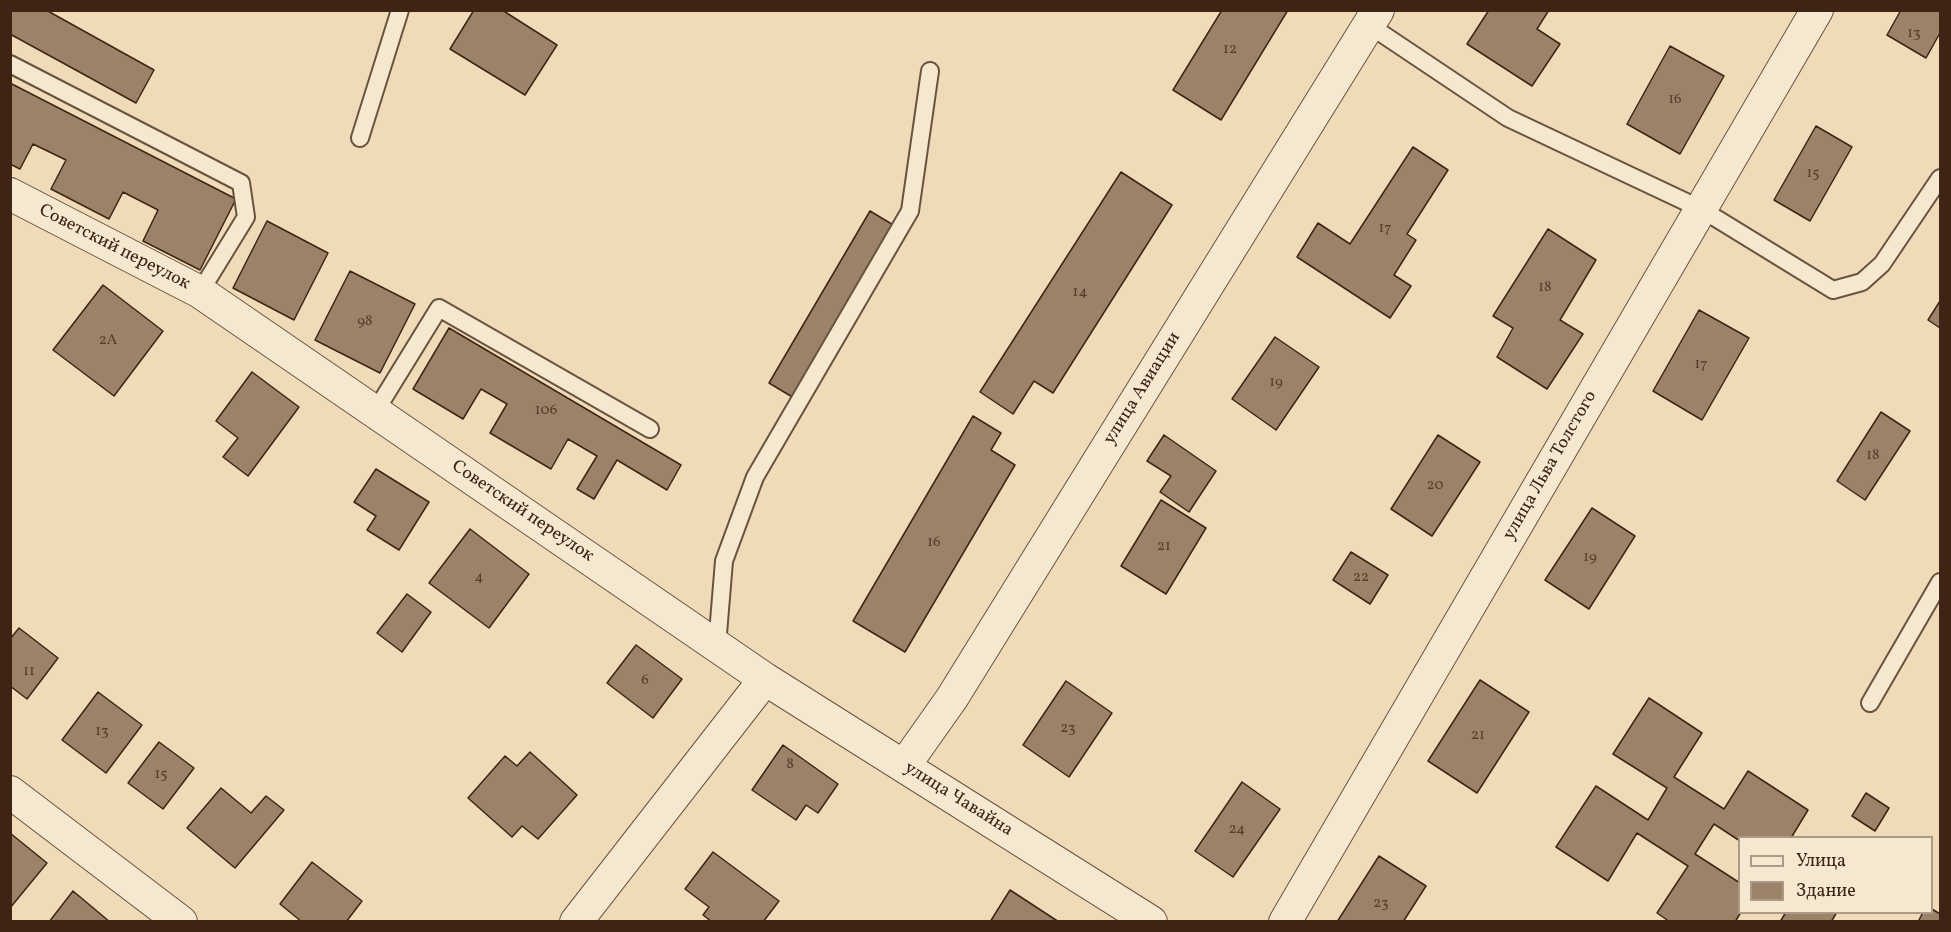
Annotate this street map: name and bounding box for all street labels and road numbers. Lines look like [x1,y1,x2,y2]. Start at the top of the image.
street label: Советский переулок [35,200,193,296]
street label: улица Авиации [1100,329,1186,449]
street label: улица Льва Толстого [1499,387,1603,545]
street label: Советский переулок [447,456,597,568]
street label: улица Чавайна [900,758,1016,842]

